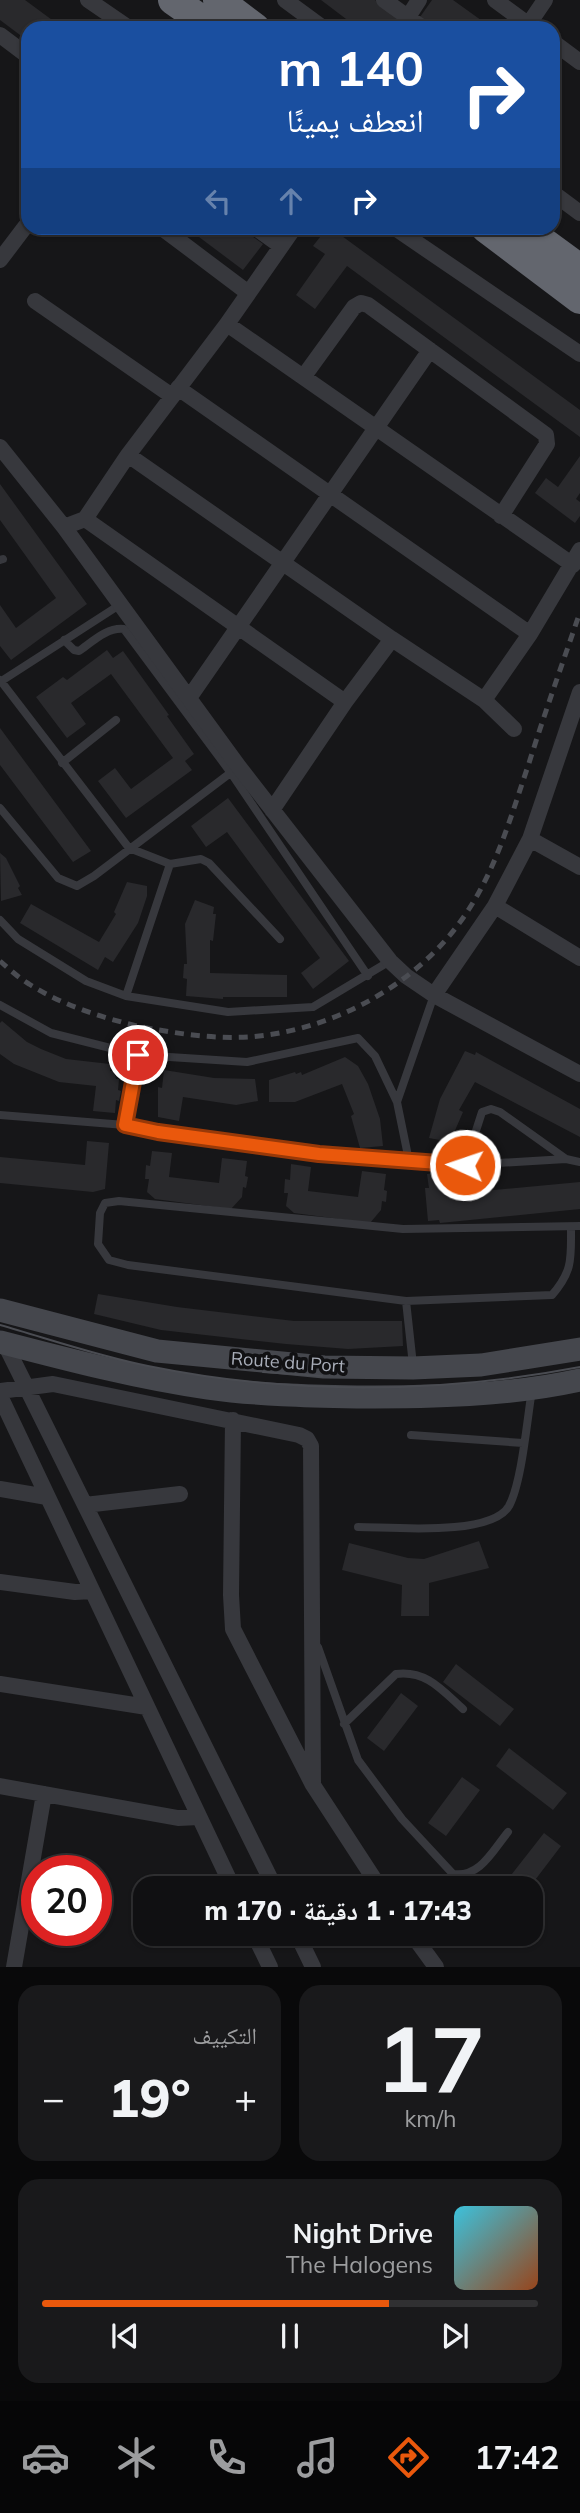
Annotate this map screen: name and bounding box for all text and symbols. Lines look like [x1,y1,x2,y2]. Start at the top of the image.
text: 140 m [278,37,424,98]
icon: right [448,49,539,140]
text: انعطف يمينًا [287,100,424,140]
icon: left [199,182,237,220]
icon: ahead [272,182,310,220]
icon: right [345,182,383,220]
pin [108,1025,168,1085]
icon: arrive [119,1036,157,1074]
position arrow [428,1128,502,1202]
street label: Route du Port [230,1347,346,1377]
speed limit sign: 20 [21,1855,112,1946]
text: 17:43 · 1 دقيقة · 170 m [204,1894,472,1927]
text: 17 [376,2001,485,2115]
text: التكييف [192,2021,257,2050]
text: 19° [108,2065,191,2130]
text: − [42,2074,65,2122]
text: + [234,2074,257,2122]
text: km/h [404,2104,457,2133]
text: Night Drive [293,2217,433,2250]
text: The Halogens [286,2250,433,2279]
icon: previous [106,2317,144,2355]
icon: pause [271,2317,309,2355]
icon: next [436,2317,474,2355]
icon: car [21,2433,70,2482]
icon: climate [112,2433,161,2482]
icon: phone [202,2433,251,2482]
icon: music [293,2433,342,2482]
icon: directions [384,2433,433,2482]
text: 17:42 [474,2437,559,2477]

